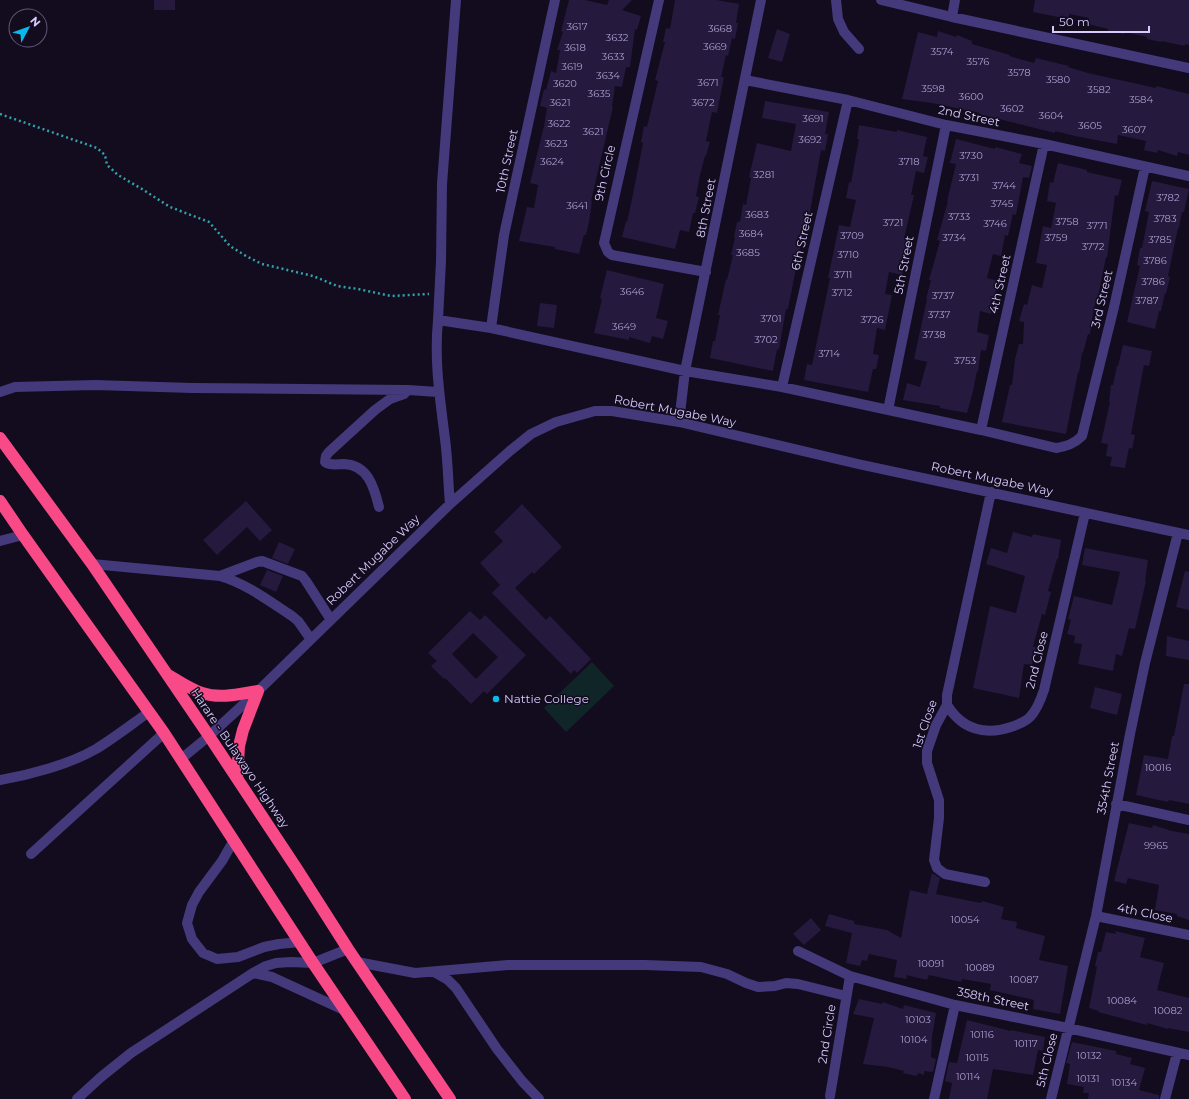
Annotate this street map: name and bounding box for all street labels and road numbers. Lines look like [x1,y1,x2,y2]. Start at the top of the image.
street label: 2nd Street [937,102,1001,129]
street label: 10th Street [492,128,521,194]
street label: 9th Circle [591,143,618,202]
street label: 8th Street [692,177,719,239]
street label: 6th Street [787,210,816,272]
street label: 5th Street [890,234,917,295]
street label: 4th Street [985,253,1014,315]
street label: 3rd Street [1088,268,1115,329]
street label: Robert Mugabe Way [613,391,738,430]
street label: Robert Mugabe Way [930,458,1055,499]
street label: Robert Mugabe Way [323,511,423,608]
street label: 2nd Close [1022,630,1051,690]
street label: Harare - Bulawayo Highway [188,685,293,831]
street label: 1st Close [909,697,940,750]
street label: 354th Street [1093,740,1122,816]
street label: 4th Close [1116,899,1174,926]
street label: 358th Street [956,984,1031,1014]
street label: 2nd Circle [814,1003,839,1065]
street label: 5th Close [1033,1031,1060,1089]

